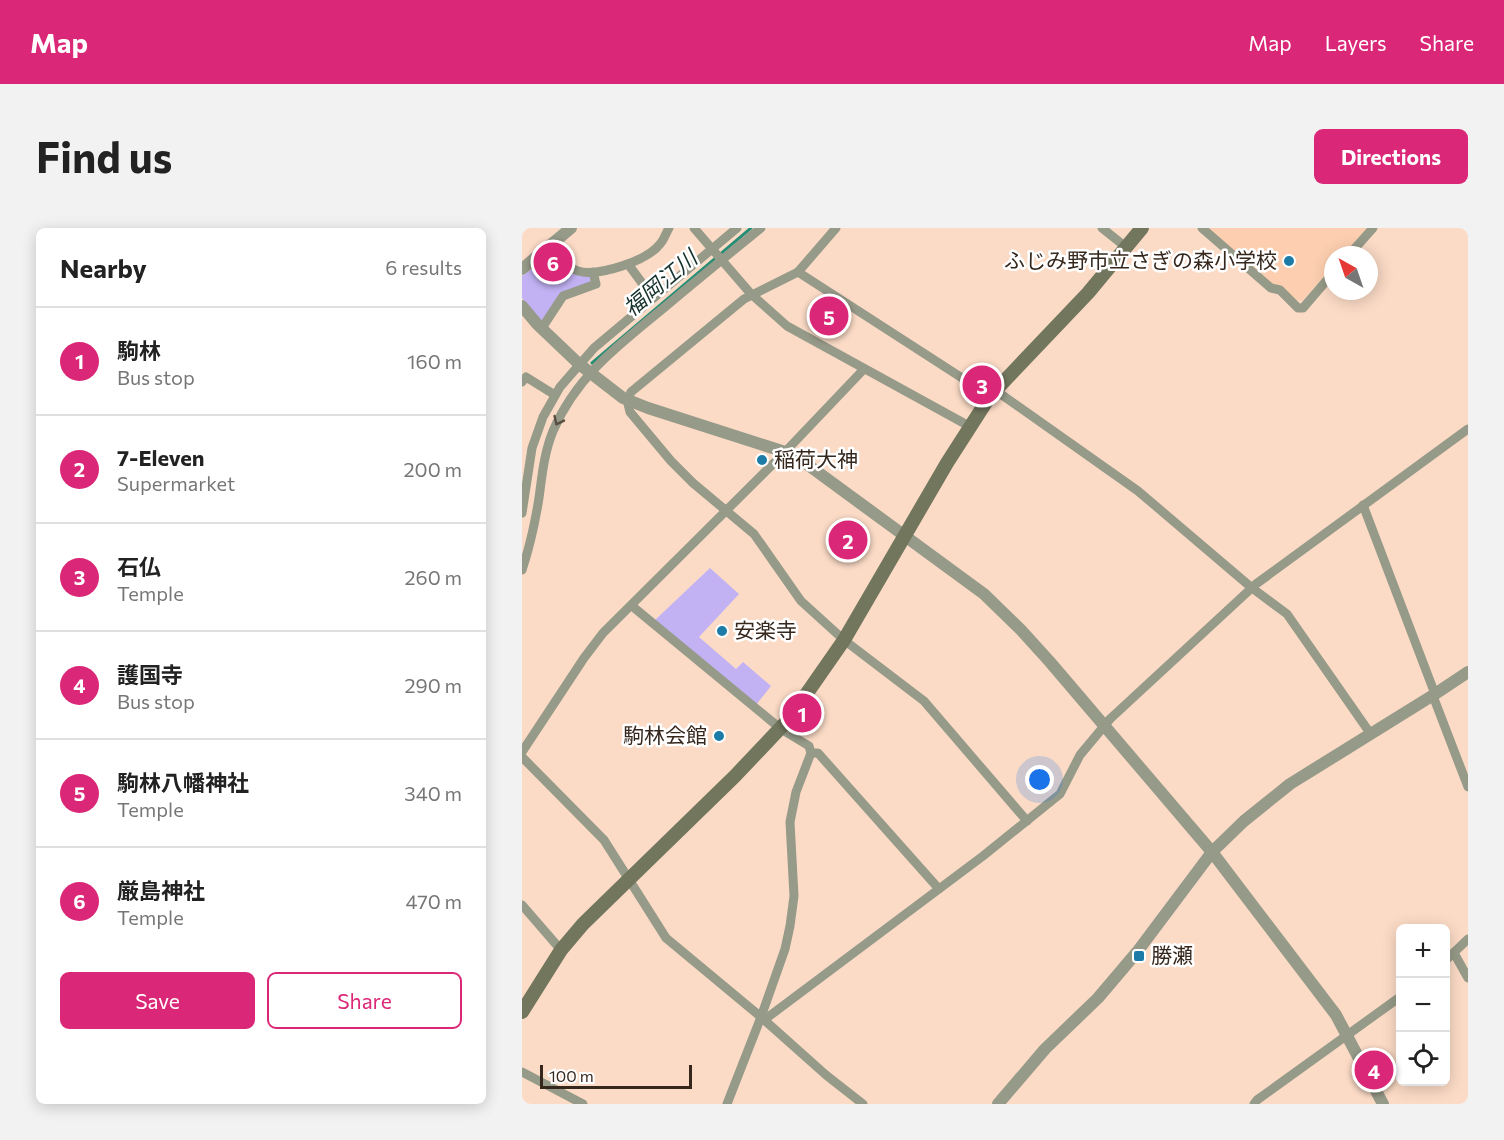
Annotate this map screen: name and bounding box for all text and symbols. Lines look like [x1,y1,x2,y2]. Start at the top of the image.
text: Map [30,25,88,59]
text: Map [1248,30,1292,55]
text: Layers [1325,30,1387,55]
text: Share [1420,30,1474,55]
button: Directions [1314,129,1468,184]
text: Find us [36,130,172,182]
pin: 6 [534,240,573,285]
water label: 福岡江川 [617,243,704,321]
north arrow [1324,246,1378,300]
place label: ふじみ野市立さぎの森小学校 [1004,247,1277,272]
text: Nearby [60,252,147,283]
marker: ふじみ野市立さぎの森小学校 [1282,254,1296,268]
text: 6 results [385,255,462,279]
pin: 5 [810,294,848,338]
text: 駒林 [117,337,161,364]
text: 1 [75,349,84,373]
text: 160 m [407,349,462,373]
pin: 3 [962,362,1002,408]
text: Bus stop [117,365,195,389]
one-way arrow [554,414,565,425]
text: 7-Eleven [117,444,205,471]
place label: 稲荷大神 [774,446,858,471]
marker: 稲荷大神 [755,453,769,467]
text: 2 [74,457,85,481]
text: 200 m [404,457,462,481]
text: Supermarket [117,471,235,495]
pin: 2 [828,518,868,562]
text: 石仏 [117,553,161,580]
text: 3 [74,565,85,589]
text: 260 m [404,565,462,589]
text: Temple [117,581,184,605]
place label: 安楽寺 [734,617,797,642]
marker: 安楽寺 [715,624,729,638]
text: 護国寺 [117,661,183,688]
text: 4 [73,673,86,697]
text: 290 m [404,673,462,697]
text: Bus stop [117,689,195,713]
pin: 1 [782,690,822,736]
place label: 駒林会館 [623,722,707,747]
marker: 駒林会館 [712,729,726,743]
your location [1025,765,1054,794]
text: 駒林八幡神社 [117,769,249,796]
text: 5 [74,781,85,805]
text: 340 m [404,781,462,805]
text: Temple [117,797,184,821]
text: 厳島神社 [117,877,205,904]
text: 6 [73,889,86,913]
text: 470 m [406,889,462,913]
text: Temple [117,905,184,929]
map controls [1396,924,1450,1086]
button: + [1396,924,1450,978]
place label: 勝瀬 [1151,942,1193,967]
marker: 勝瀬 [1132,949,1146,963]
button: Save [60,972,255,1029]
button: Share [267,972,462,1029]
button: − [1396,978,1450,1032]
button: locate [1396,1032,1450,1086]
pin: 4 [1354,1048,1394,1092]
scale bar [540,1062,692,1090]
text: 100 m [549,1066,594,1085]

